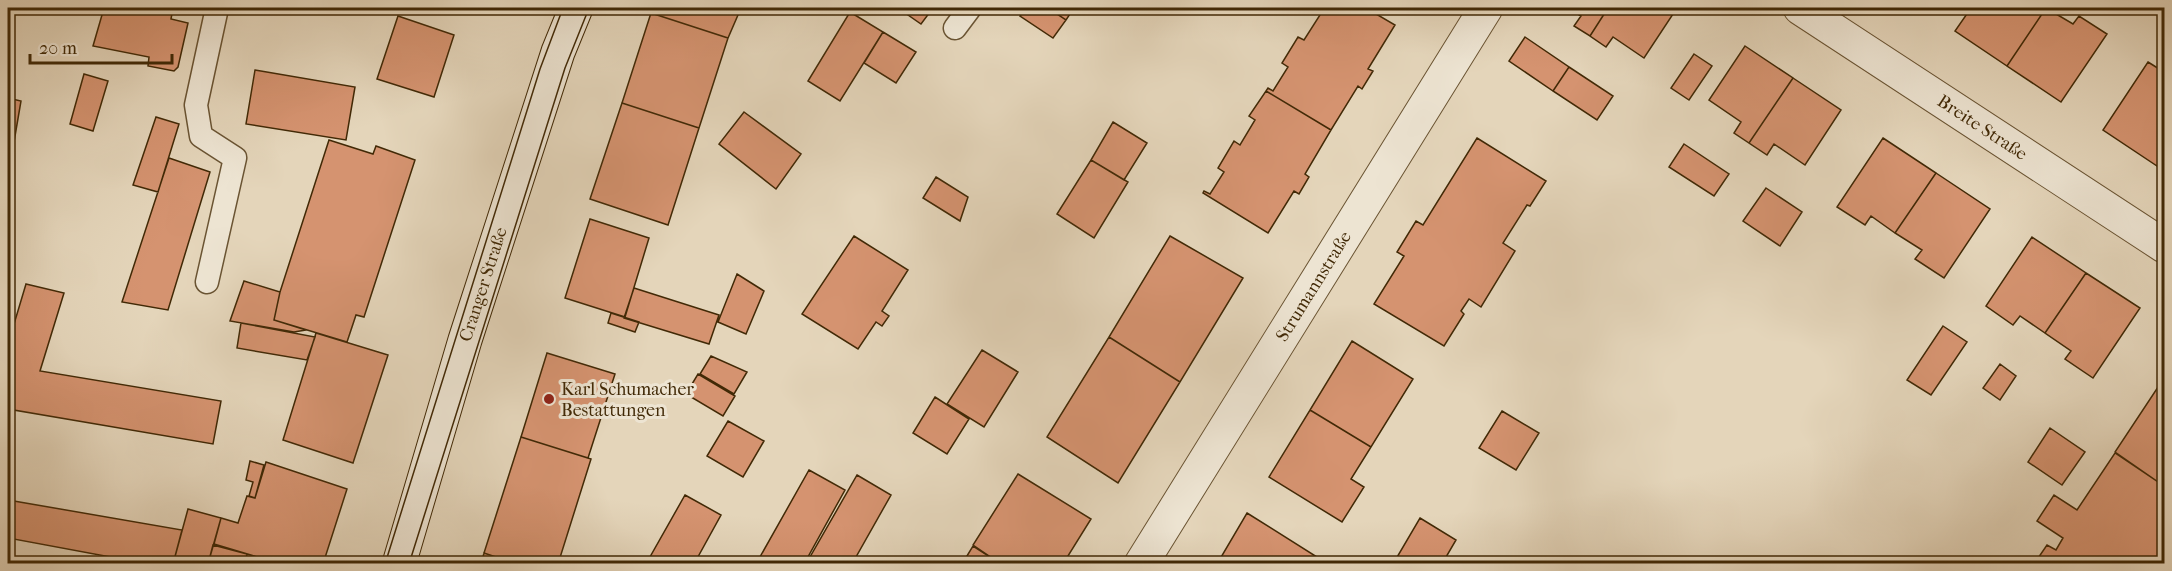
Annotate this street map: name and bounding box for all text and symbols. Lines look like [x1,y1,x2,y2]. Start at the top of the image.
scale bar [30,27,172,65]
text: 20 m [39,38,77,59]
street label: Breite Straße [1934,90,2031,164]
street label: Cranger Straße [455,224,511,344]
street label: Strumannstraße [1271,227,1356,345]
place label: Karl Schumacher Bestattungen [561,379,694,421]
marker: Karl Schumacher Bestattungen [542,392,556,406]

